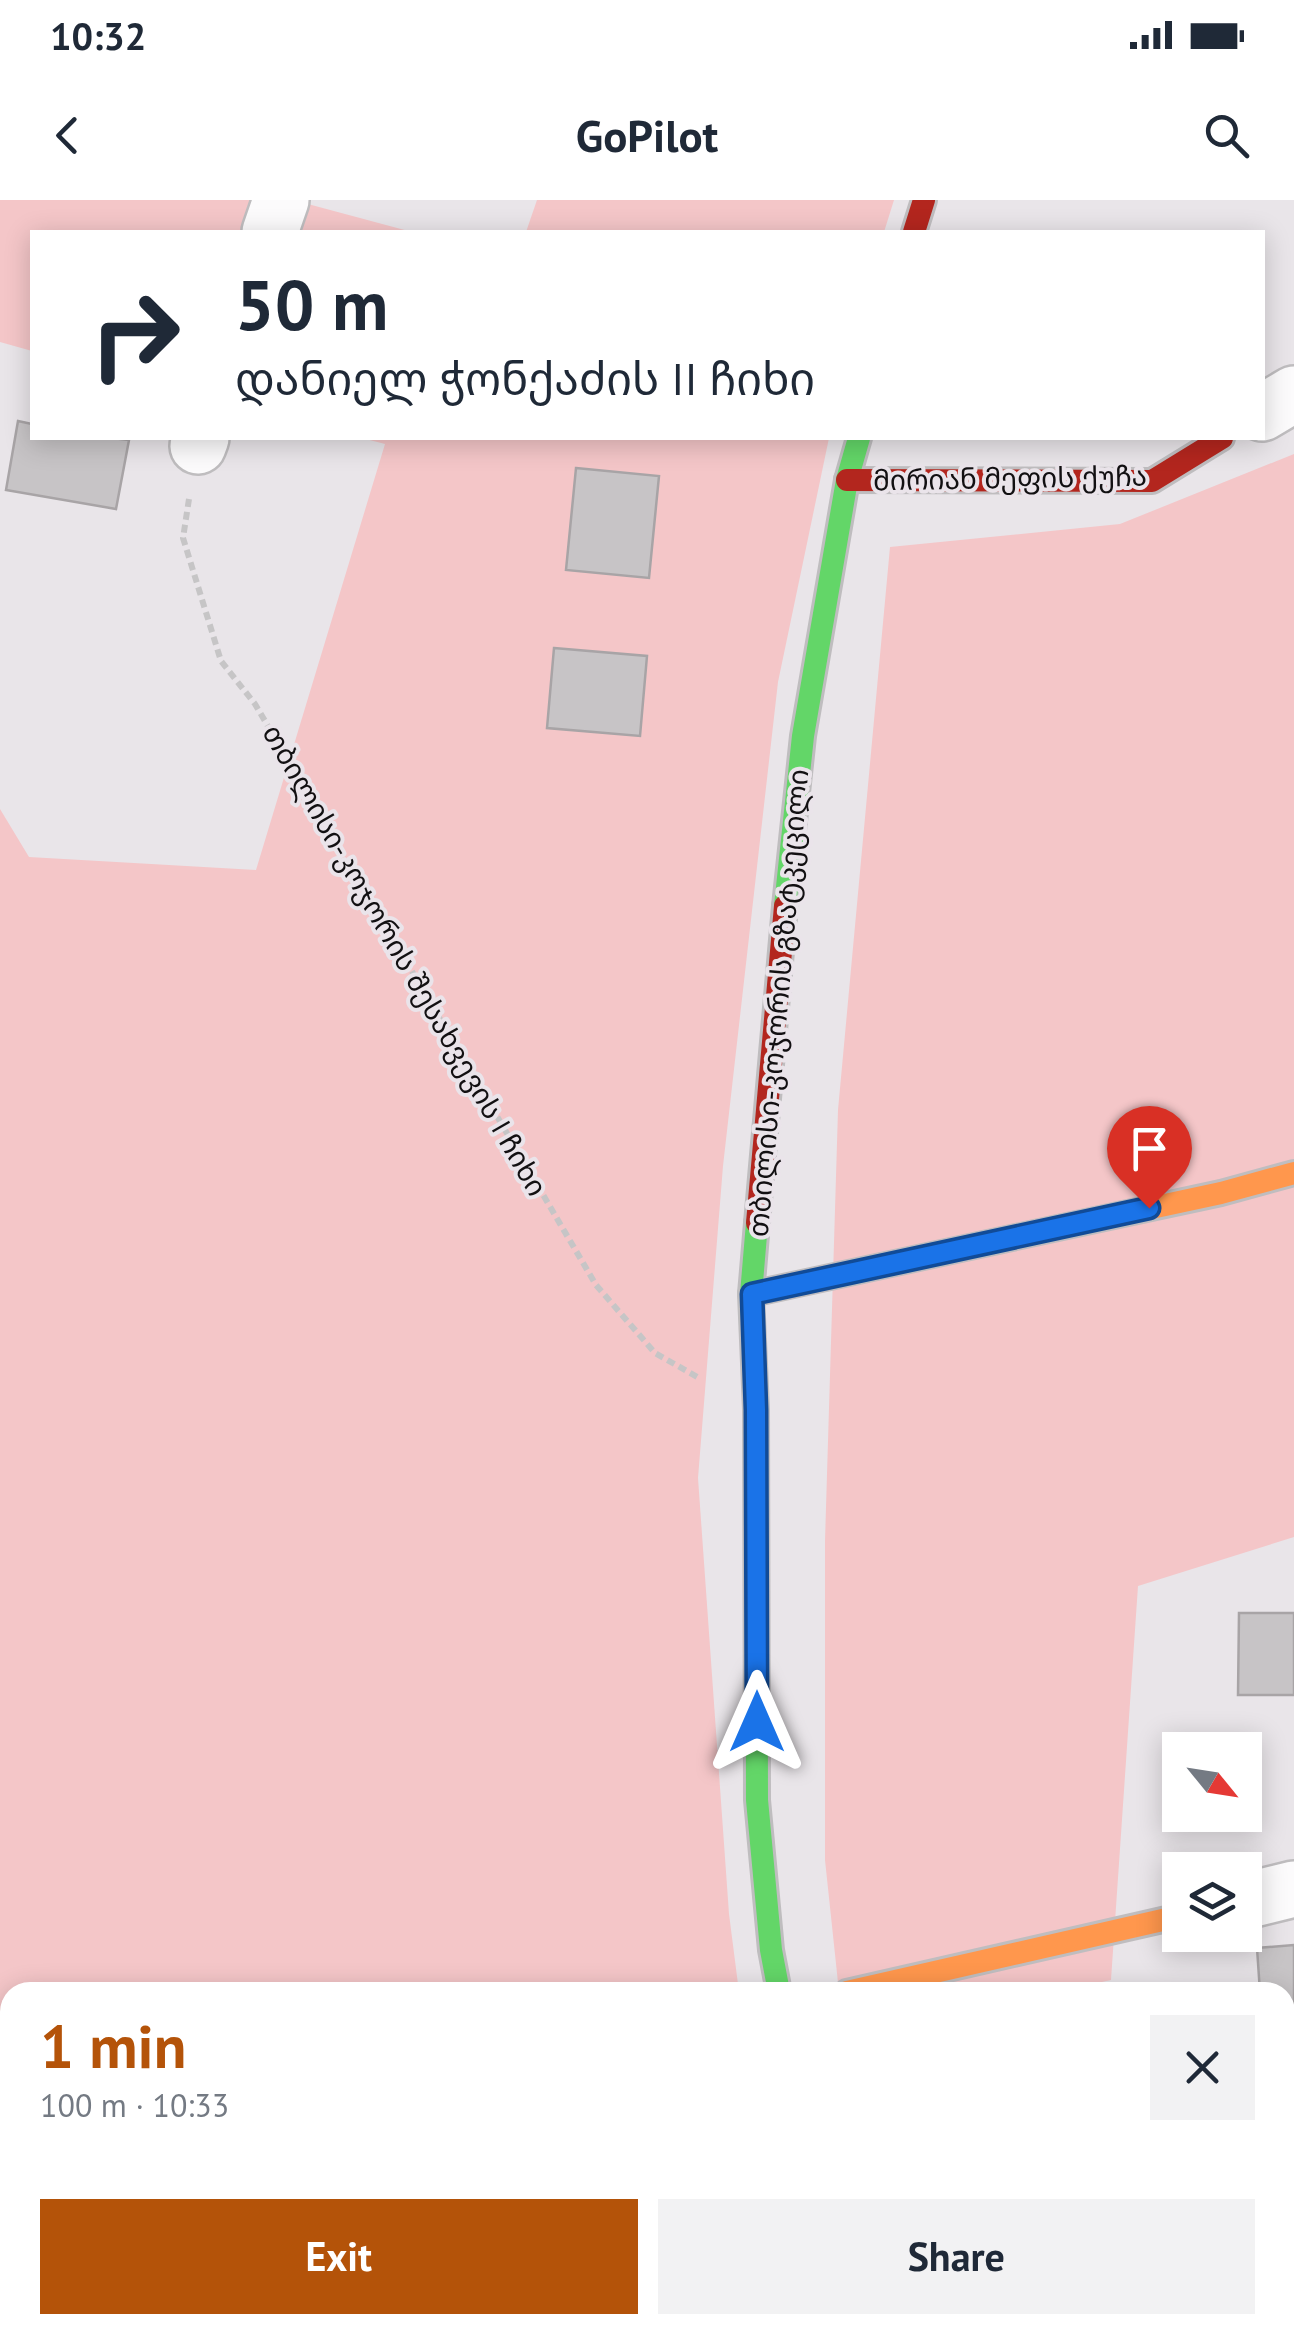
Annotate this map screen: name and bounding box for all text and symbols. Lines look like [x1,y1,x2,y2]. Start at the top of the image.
text: 10:32 [50,11,146,60]
text: GoPilot [576,106,718,164]
icon: back [40,108,95,163]
icon: search [1199,108,1254,163]
text: 50 m [235,259,388,349]
icon: right [70,270,200,400]
text: დანიელ ჭონქაძის II ჩიხი [235,349,815,407]
street label: მირიან მეფის ქუჩა [873,457,1147,498]
street label: თბილისი-კოჯორის შესახვევის I ჩიხი [255,717,556,1202]
street label: თბილისი-კოჯორის გზატკეცილი [739,767,816,1239]
pin [1107,1106,1192,1209]
icon: arrive [1122,1121,1177,1176]
position arrow [705,1670,809,1774]
north arrow [1162,1732,1262,1832]
map controls [1162,1732,1262,1952]
button: layers [1162,1852,1262,1952]
text: 1 min [40,2007,186,2085]
button: close [1150,2015,1255,2120]
text: 100 m · 10:33 [40,2084,229,2126]
button: Exit [40,2199,638,2314]
button: Share [658,2199,1255,2314]

